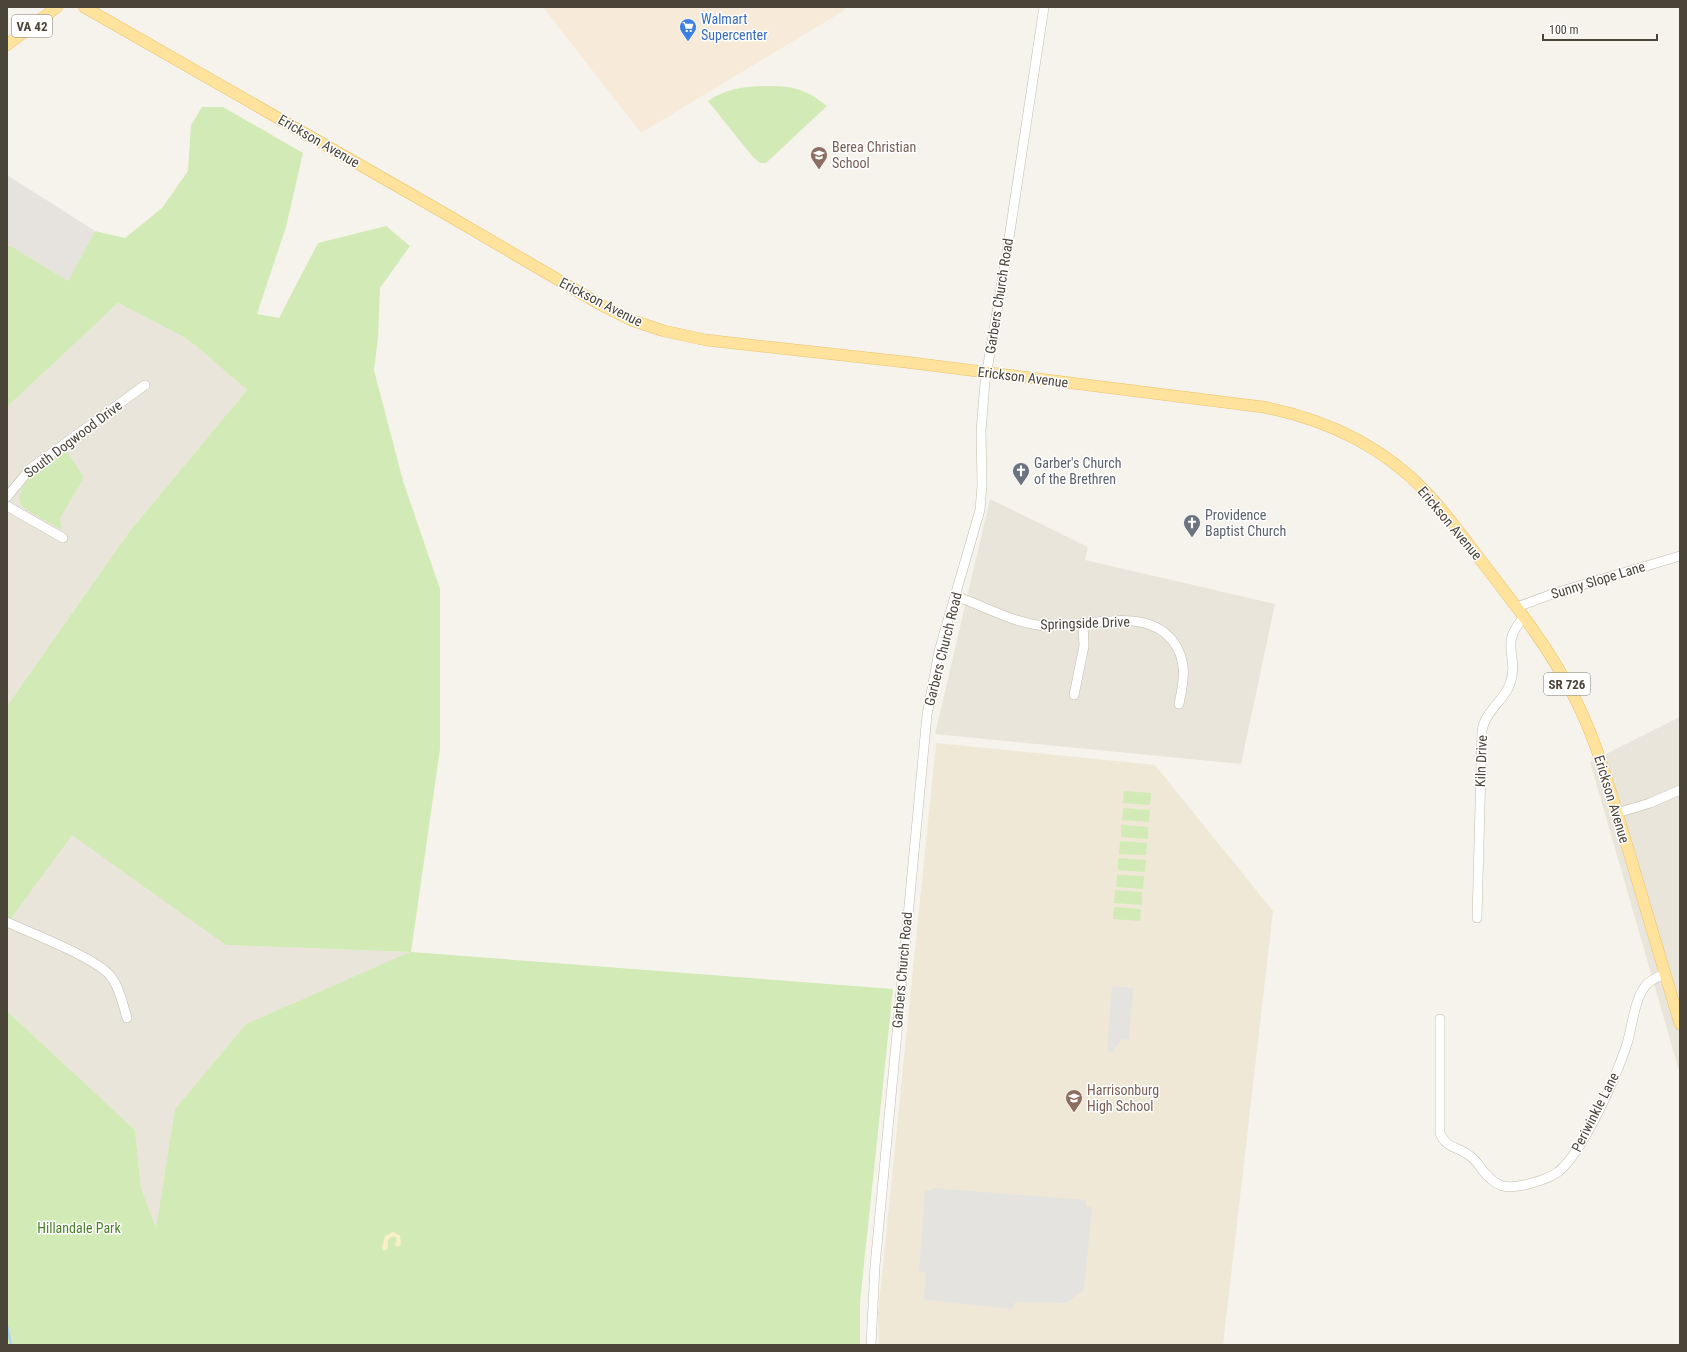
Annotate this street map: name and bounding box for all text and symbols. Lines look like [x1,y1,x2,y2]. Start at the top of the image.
place label: Walmart Supercenter [701,11,767,43]
road number: VA 42 [12,15,52,37]
scale bar [1543,16,1657,42]
supermarket icon: Walmart Supercenter [678,17,698,42]
text: 100 m [1549,23,1579,37]
street label: Erickson Avenue [276,111,363,171]
place label: Berea Christian School [832,139,916,171]
school or university icon: Berea Christian School [809,145,829,170]
street label: Garbers Church Road [982,237,1016,355]
street label: Erickson Avenue [557,274,646,330]
street label: Erickson Avenue [977,364,1070,391]
street label: South Dogwood Drive [21,397,125,481]
place label: Garber's Church of the Brethren [1034,455,1121,487]
church icon: Garber's Church of the Brethren [1011,461,1031,486]
street label: Erickson Avenue [1415,483,1486,563]
place label: Providence Baptist Church [1205,507,1286,539]
church icon: Providence Baptist Church [1182,513,1202,538]
street label: Sunny Slope Lane [1549,558,1647,602]
street label: Garbers Church Road [921,590,965,708]
street label: Springside Drive [1040,613,1130,633]
road number: SR 726 [1544,673,1590,695]
street label: Kiln Drive [1472,734,1490,787]
street label: Erickson Avenue [1591,753,1633,845]
street label: Garbers Church Road [889,911,915,1029]
street label: Periwinkle Lane [1568,1069,1622,1154]
place label: Harrisonburg High School [1087,1082,1159,1114]
school or university icon: Harrisonburg High School [1064,1088,1084,1113]
park label: Hillandale Park [37,1220,121,1236]

